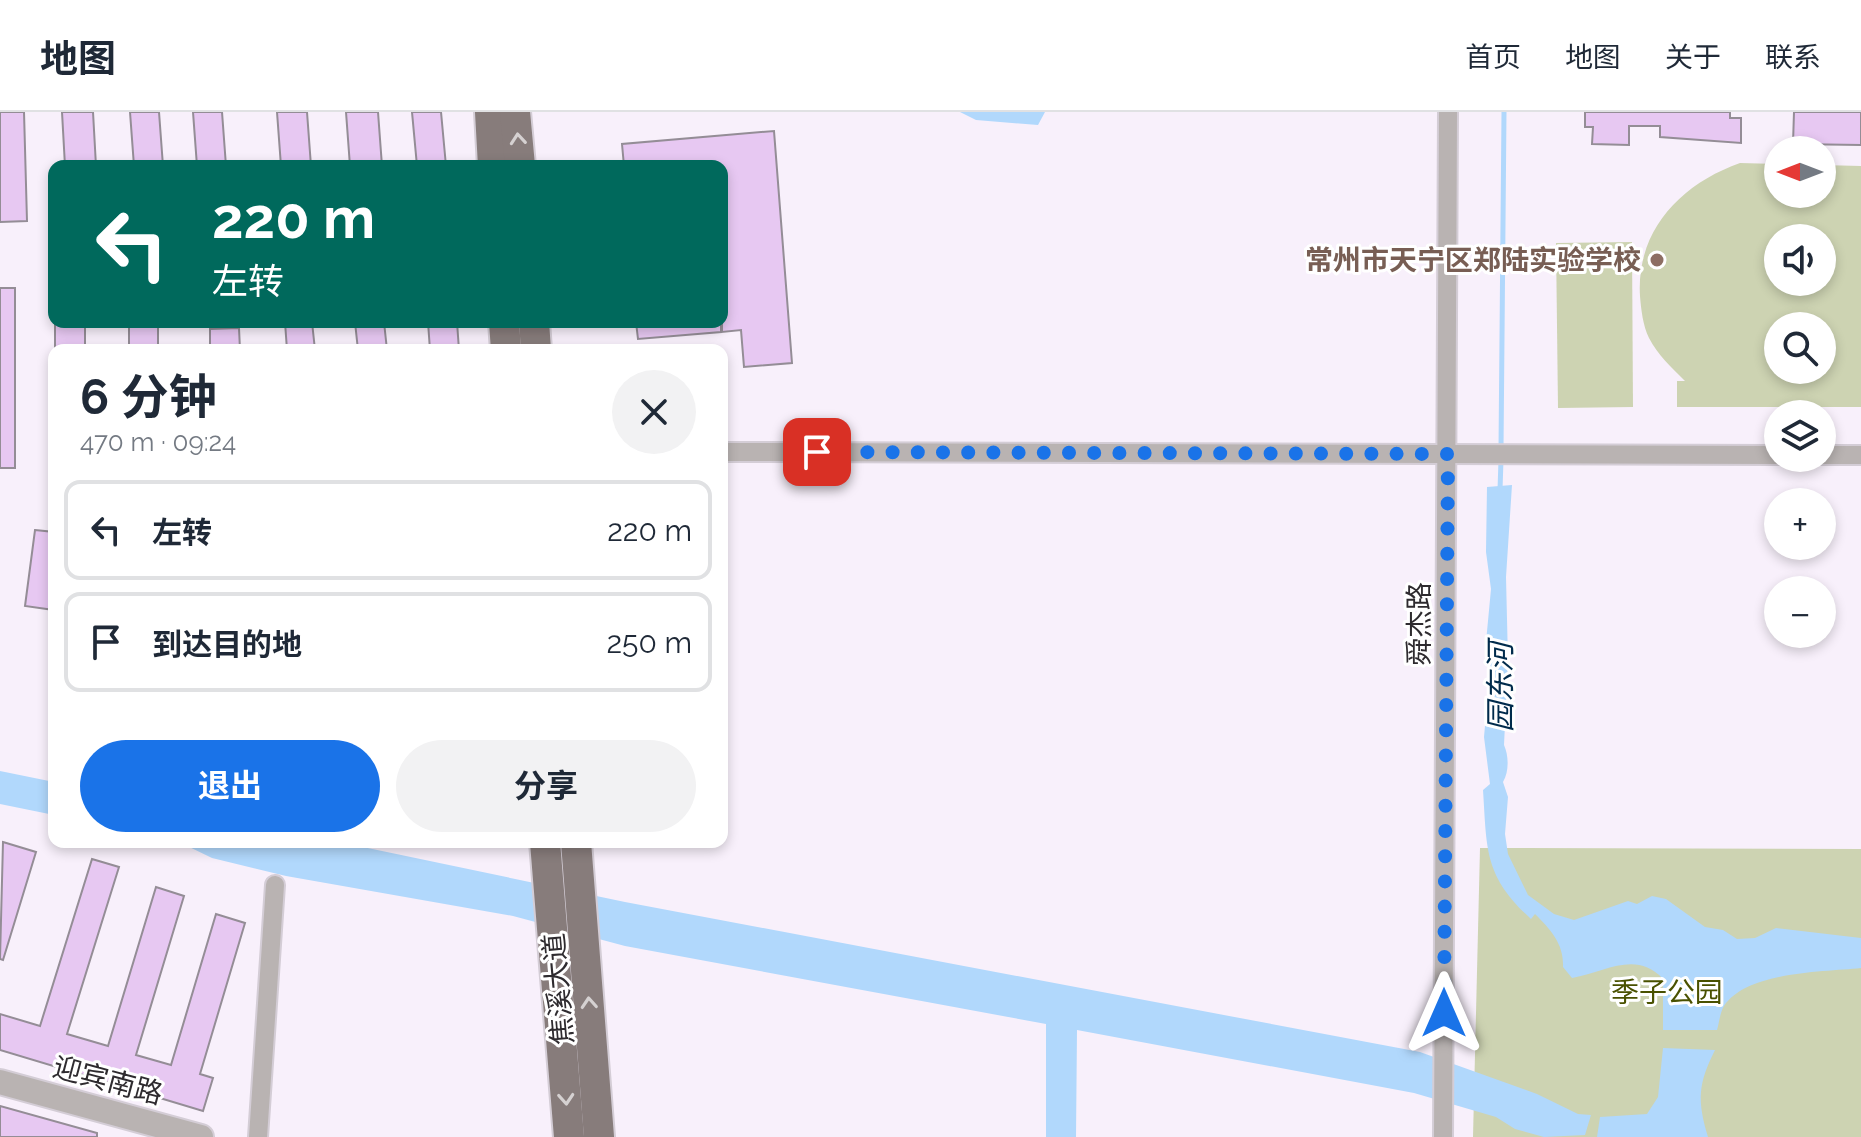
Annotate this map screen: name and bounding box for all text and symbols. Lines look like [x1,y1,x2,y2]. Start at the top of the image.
text: 地图 [40,36,116,81]
text: 首页 [1465,41,1521,74]
text: 地图 [1565,41,1621,74]
text: 关于 [1665,41,1721,74]
text: 联系 [1765,41,1821,74]
one-way arrow [509,132,526,145]
north arrow [1764,136,1836,208]
map controls [1764,136,1836,648]
text: 220 m [212,185,375,251]
icon: left [80,192,184,296]
button: sound [1764,224,1836,296]
place label: 常州市天宁区郑陆实验学校 [1305,244,1641,277]
marker: 常州市天宁区郑陆实验学校 [1648,251,1666,269]
text: 左转 [212,260,284,302]
button: search [1764,312,1836,384]
text: 6 分钟 [80,369,217,425]
button: close [612,370,696,454]
button: layers [1764,400,1836,472]
pin [783,418,851,486]
text: 470 m · 09:24 [80,427,236,457]
icon: arrive [795,430,839,474]
button: + [1764,488,1836,560]
icon: left [84,508,128,552]
text: 220 m [607,513,692,548]
text: 左转 [152,515,212,550]
button: − [1764,576,1836,648]
street label: 舜杰路 [1403,582,1436,666]
icon: arrive [84,620,128,664]
text: 250 m [606,625,692,660]
text: 到达目的地 [152,627,302,662]
water label: 园东河 [1483,637,1518,732]
button: 退出 [80,740,380,832]
button: 分享 [396,740,696,832]
street label: 焦溪大道 [537,932,580,1046]
position arrow [1402,971,1486,1055]
park label: 季子公园 [1611,976,1723,1009]
one-way arrow [581,996,598,1009]
street label: 迎宾南路 [50,1050,166,1111]
one-way arrow [558,1092,575,1105]

